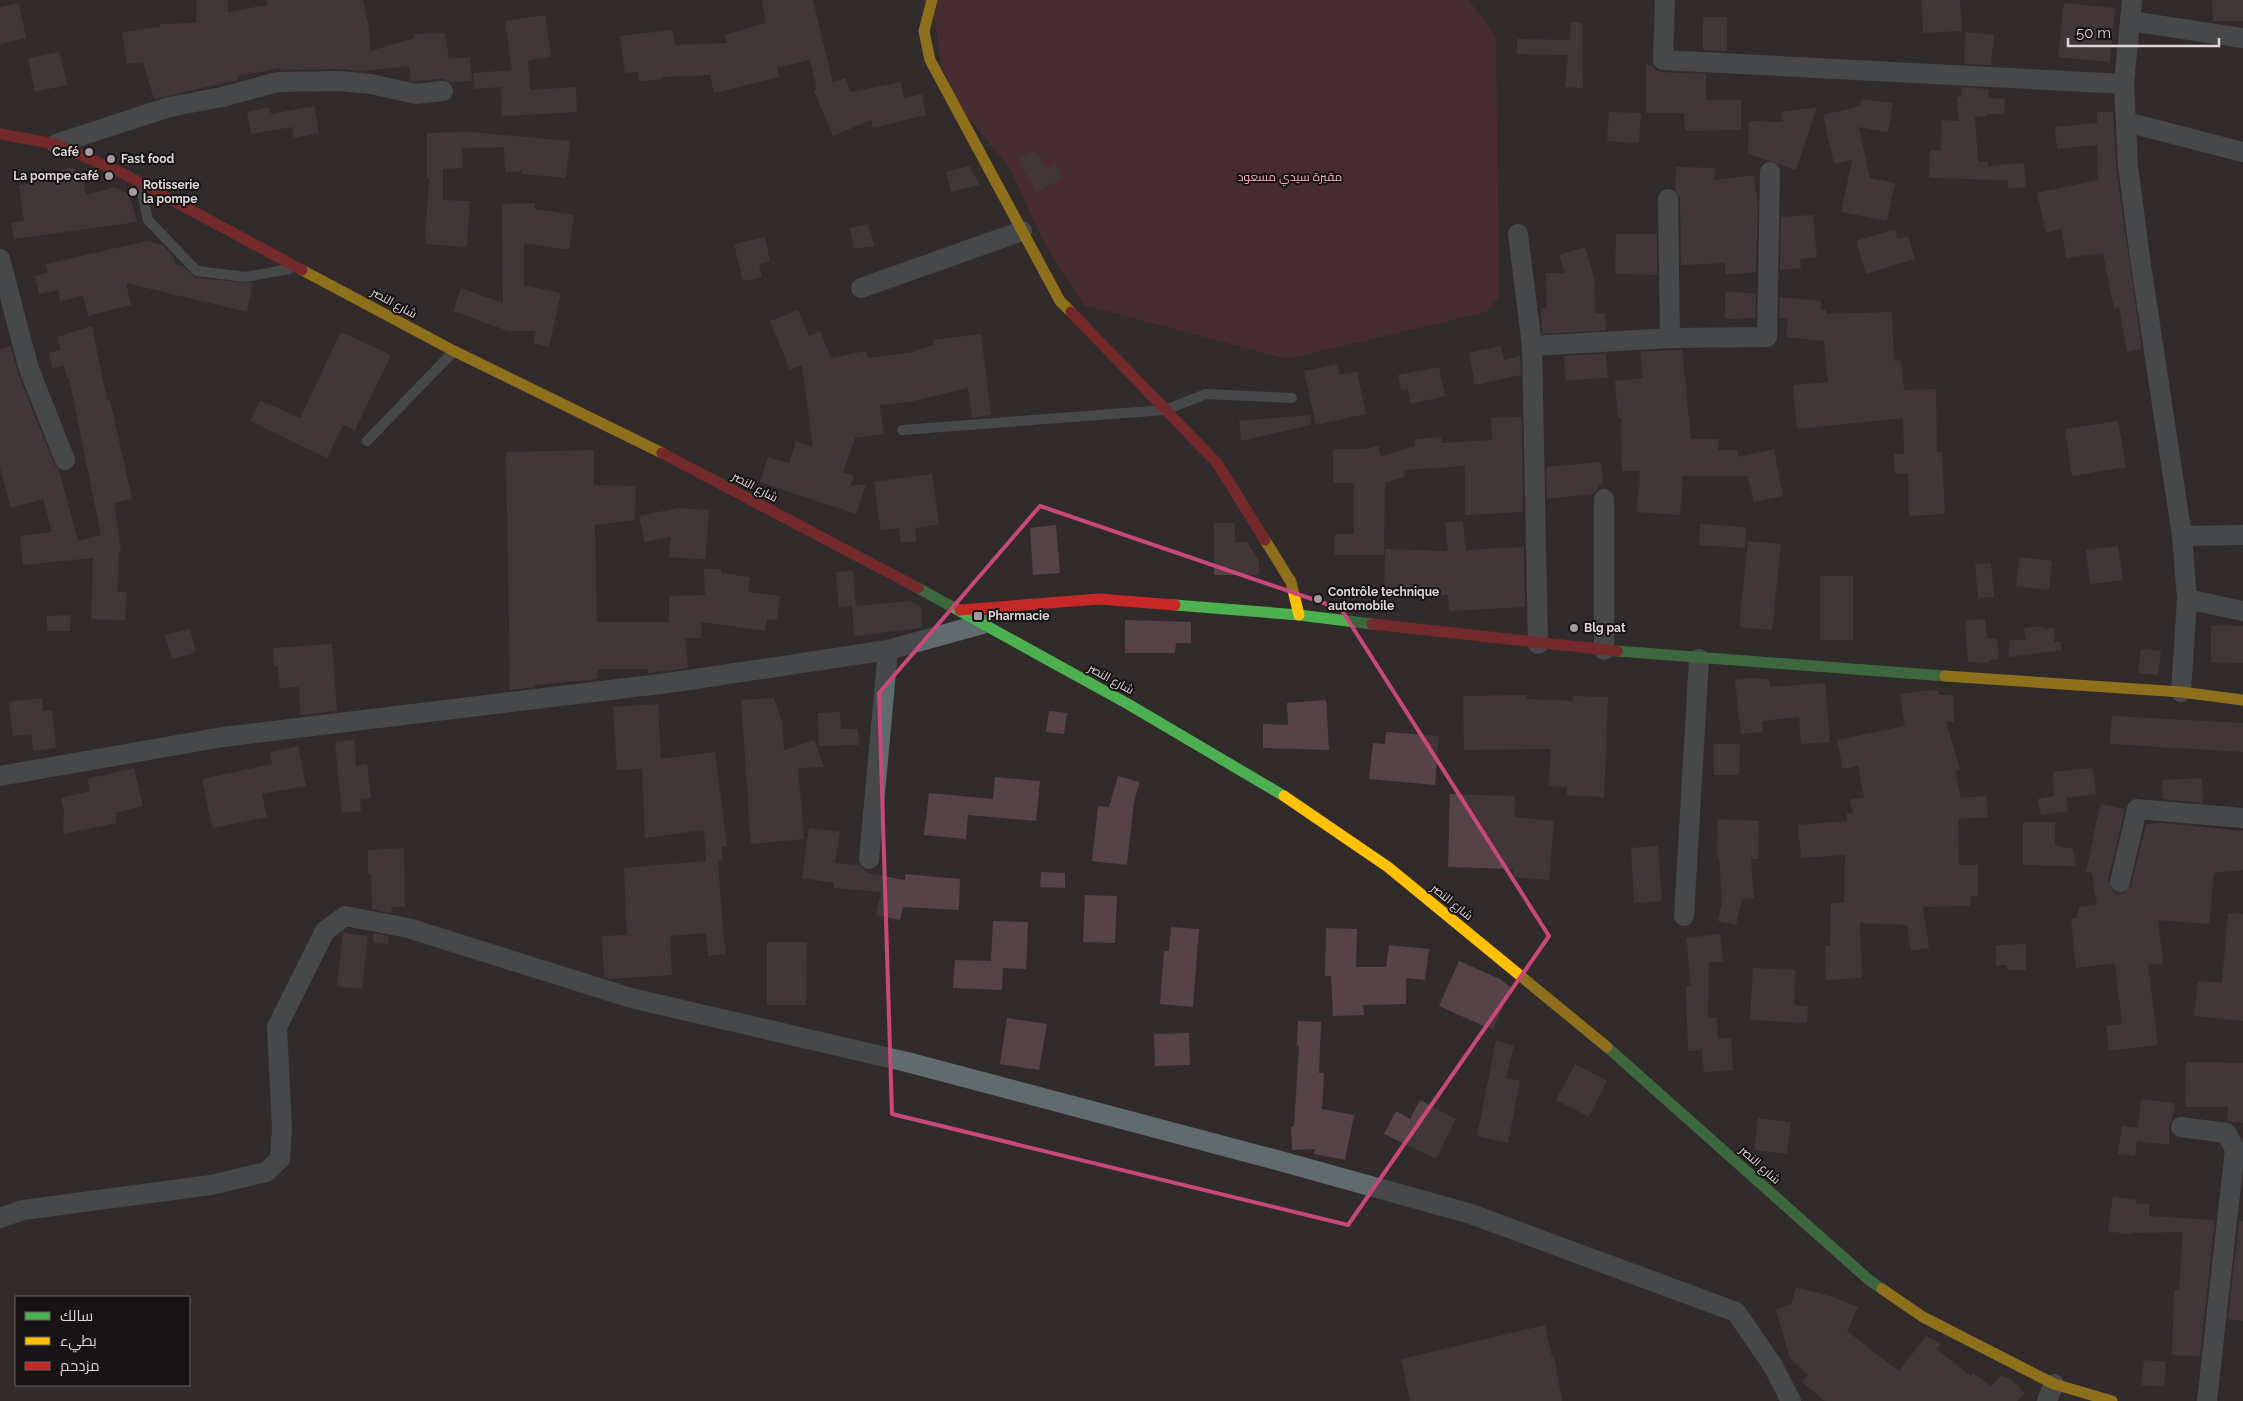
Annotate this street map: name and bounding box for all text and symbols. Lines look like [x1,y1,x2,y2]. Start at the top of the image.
scale bar [2068,15,2219,47]
text: 50 m [2076,24,2111,42]
place label: Café [52,145,79,159]
marker: Café [83,146,95,158]
place label: Fast food [121,152,175,166]
marker: Fast food [105,153,117,165]
place label: La pompe café [13,169,99,183]
marker: La pompe café [103,170,115,182]
park label: مقبرة سيدي مسعود [1238,170,1342,187]
place label: Rotisserie la pompe [143,178,200,206]
marker: Rotisserie la pompe [127,186,139,198]
street label: شارع النصر [367,284,419,322]
street label: شارع النصر [728,469,780,506]
place label: Contrôle technique automobile [1328,585,1439,613]
marker: Contrôle technique automobile [1312,593,1324,605]
place label: Pharmacie [988,609,1049,623]
marker: Pharmacie [972,610,984,622]
place label: Blg pat [1584,621,1626,635]
marker: Blg pat [1568,622,1580,634]
street label: شارع النصر [1084,660,1136,698]
street label: شارع النصر [1427,880,1476,924]
street label: شارع النصر [1735,1142,1783,1188]
legend [15,1296,190,1386]
text: سالك [60,1307,93,1325]
text: بطيء [60,1332,97,1353]
text: مزدحم [60,1357,100,1376]

